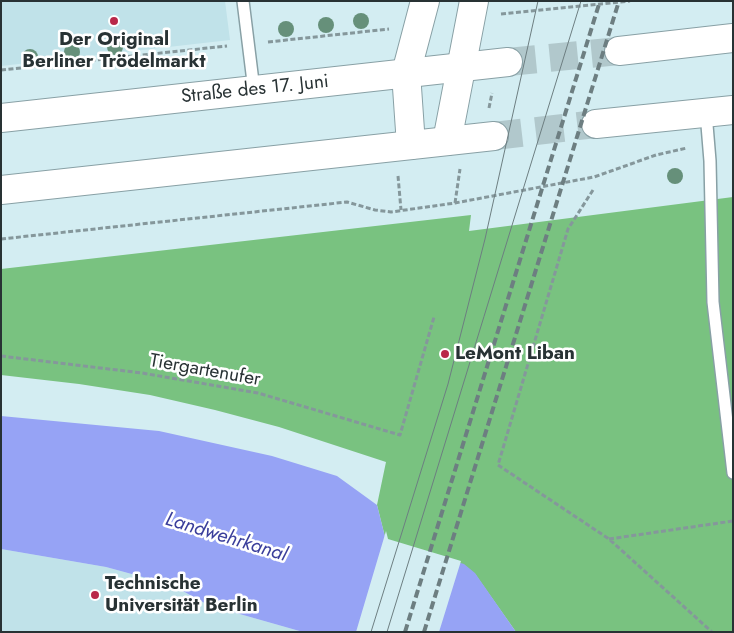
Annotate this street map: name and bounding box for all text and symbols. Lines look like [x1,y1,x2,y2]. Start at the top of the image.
marker: Der Original Berliner Trödelmarkt [108,15,120,27]
place label: Der Original Berliner Trödelmarkt [22,29,206,73]
street label: Straße des 17. Juni [180,71,330,109]
place label: LeMont Liban [455,343,575,365]
marker: LeMont Liban [439,348,451,360]
street label: Tiergartenufer [148,350,262,392]
water label: Landwehrkanal [162,508,290,568]
place label: Technische Universität Berlin [105,573,258,617]
marker: Technische Universität Berlin [89,589,101,601]

